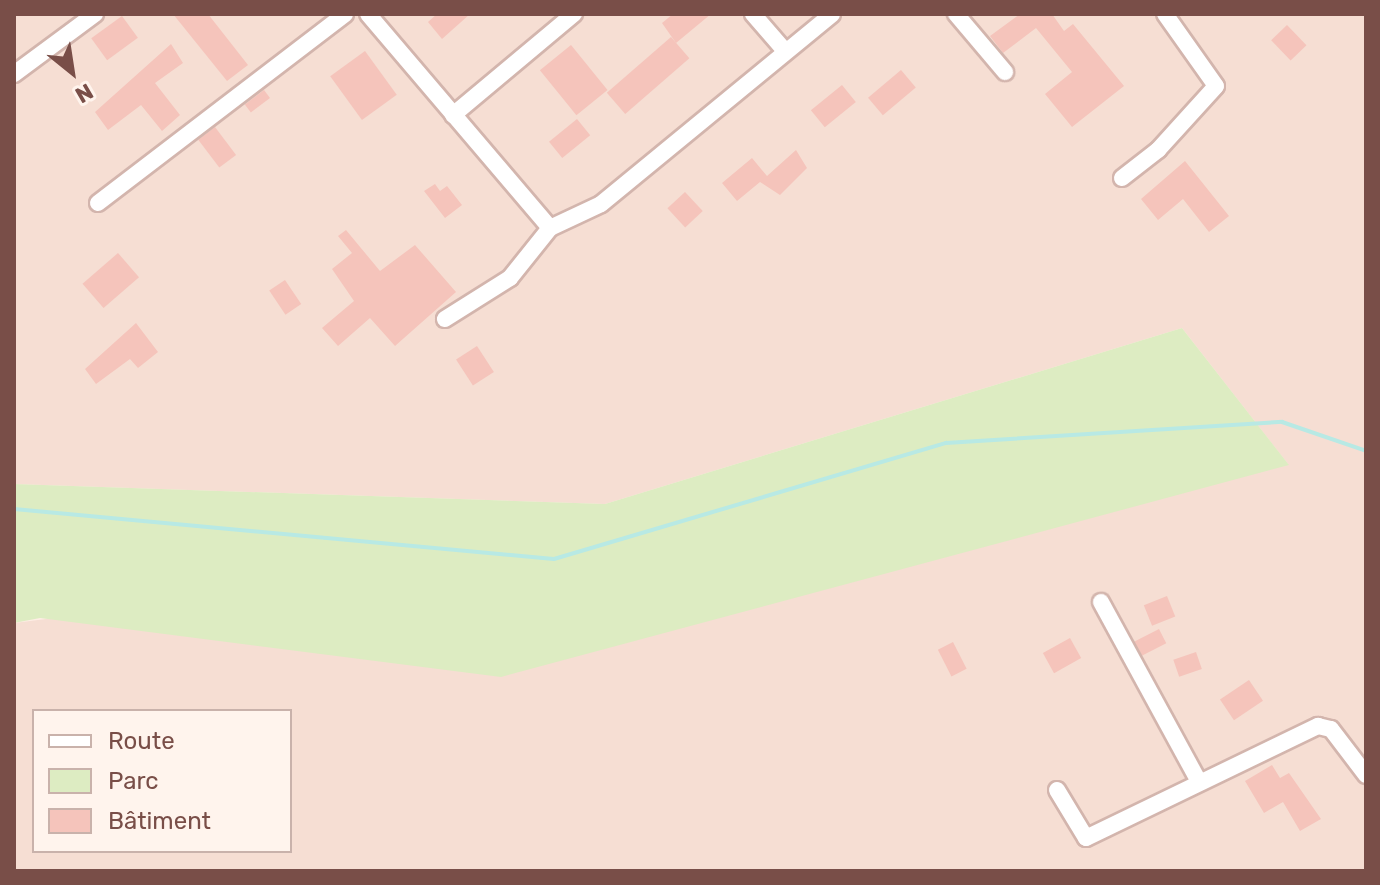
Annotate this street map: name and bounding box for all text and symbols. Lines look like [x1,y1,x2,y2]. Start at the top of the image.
north arrow [32,32,112,112]
text: N [71,78,98,109]
legend [32,709,292,853]
text: Route [108,727,175,755]
text: Parc [108,767,159,795]
text: Bâtiment [108,807,211,835]

